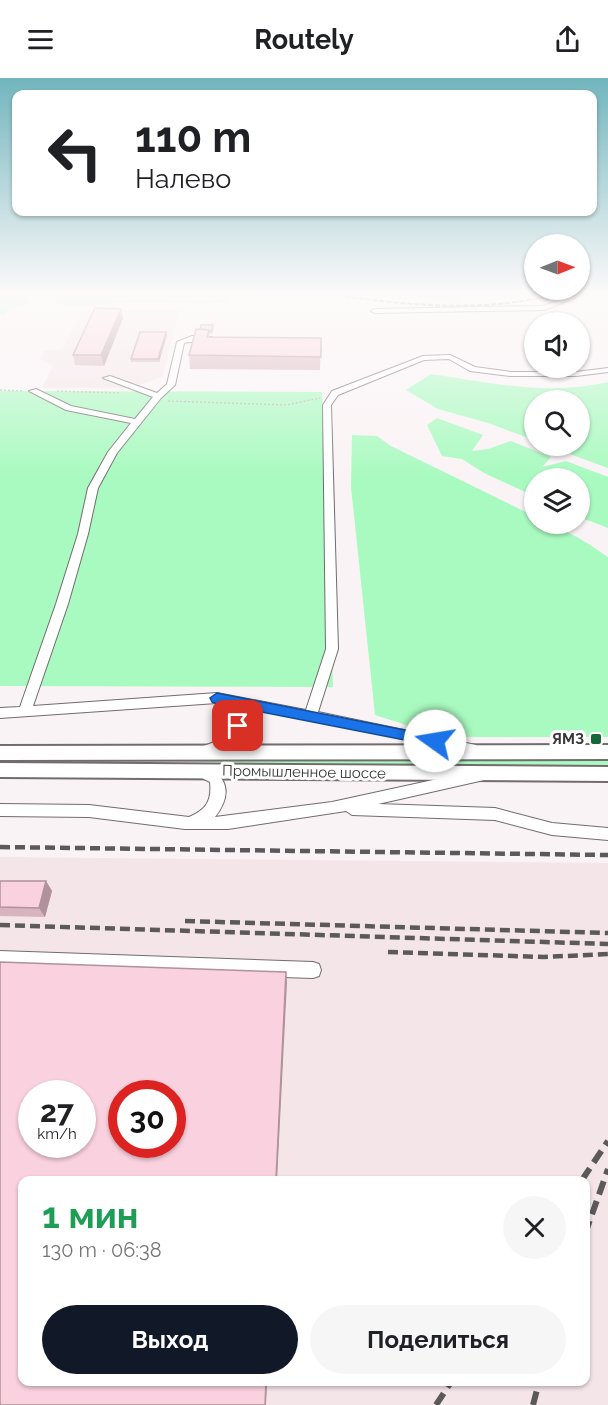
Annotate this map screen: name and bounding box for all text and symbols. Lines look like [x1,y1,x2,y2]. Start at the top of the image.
icon: menu [24,23,57,56]
icon: share [551,23,584,56]
text: Routely [254,24,354,55]
text: 110 m [135,113,251,162]
icon: left [36,114,114,192]
text: Налево [135,163,231,194]
north arrow [524,234,590,300]
map controls [524,234,590,534]
button: sound [524,312,590,378]
button: search [524,390,590,456]
button: layers [524,468,590,534]
pin [212,700,263,751]
icon: arrive [221,709,254,742]
position arrow [403,709,467,773]
place label: ЯМЗ [552,730,584,748]
marker: ЯМЗ [589,732,603,746]
street label: Промышленное шоссе [222,762,386,782]
speed limit sign: 30 [108,1080,186,1158]
text: 27 [40,1094,74,1129]
text: km/h [37,1125,77,1143]
text: 1 мин [42,1194,138,1236]
button: close [503,1196,566,1259]
text: 130 m · 06:38 [42,1238,162,1262]
button: Выход [42,1305,298,1374]
button: Поделиться [310,1305,566,1374]

